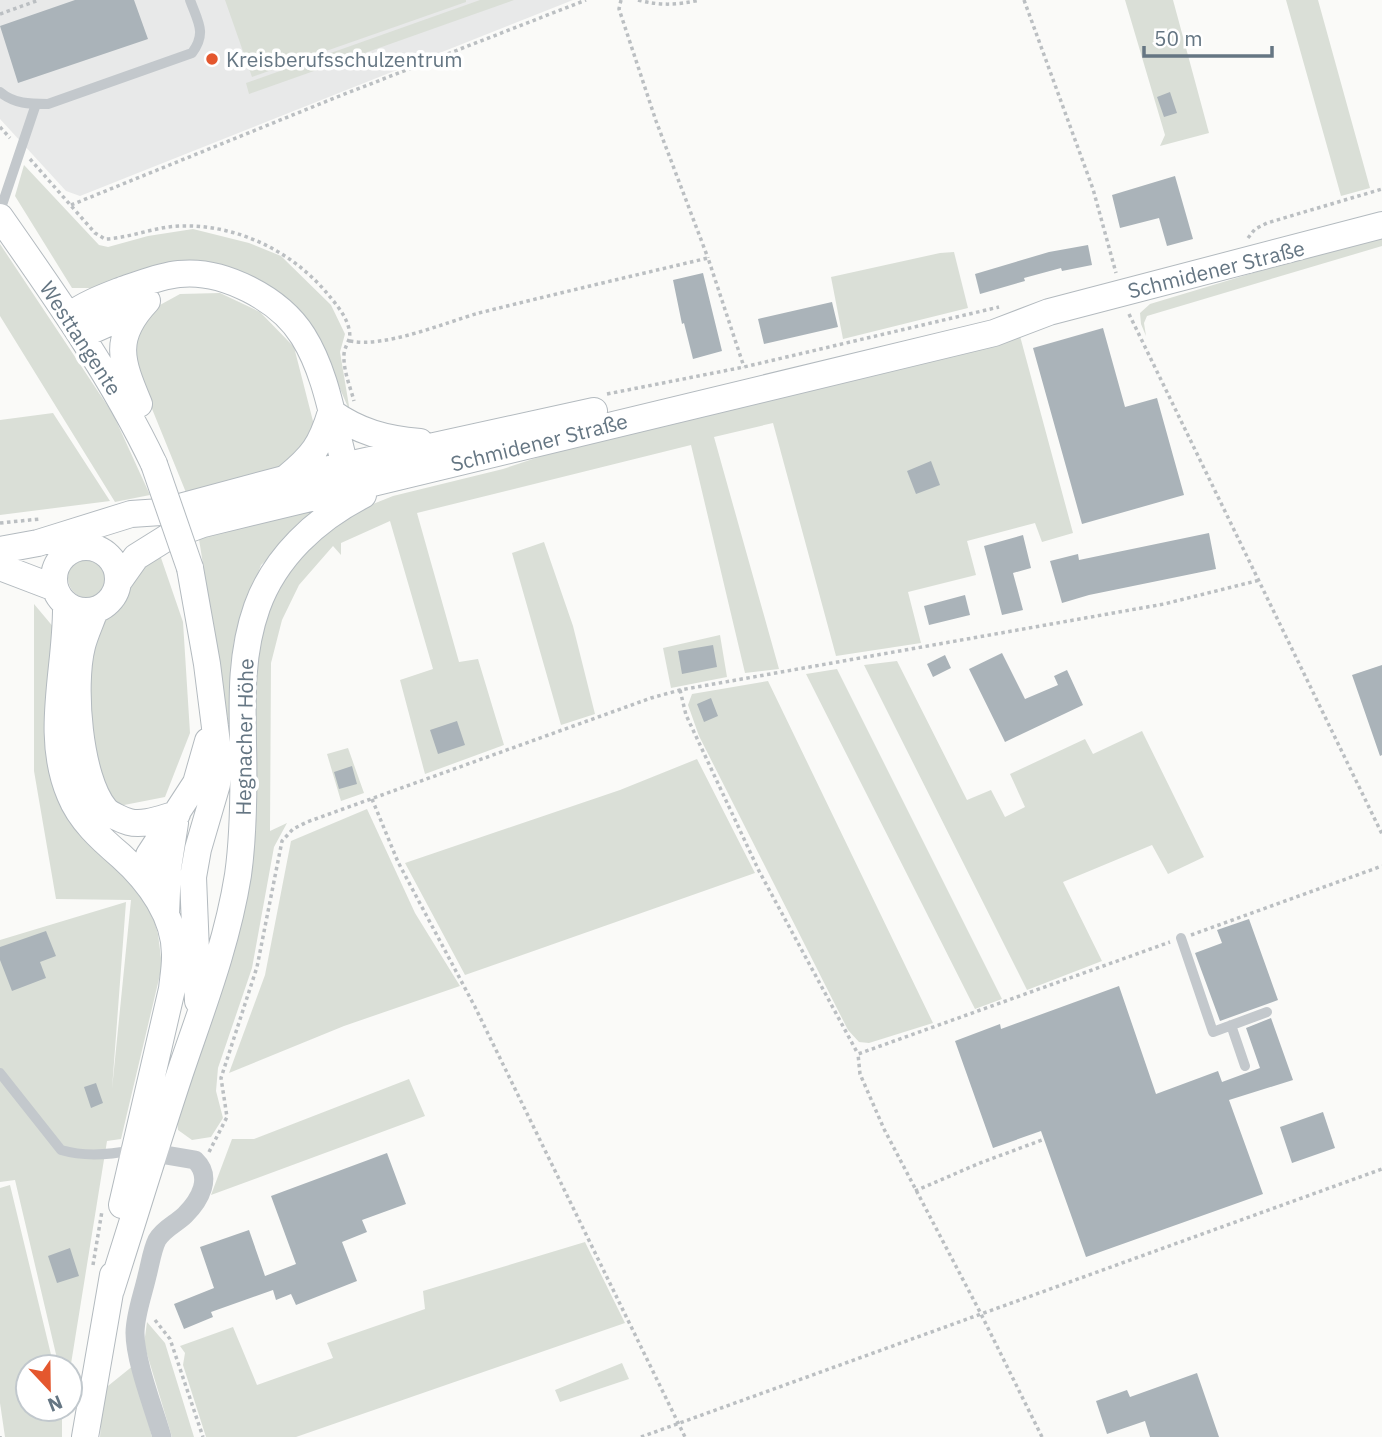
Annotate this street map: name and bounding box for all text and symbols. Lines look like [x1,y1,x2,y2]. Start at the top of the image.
scale bar [1144,14,1272,58]
text: 50 m [1154,24,1203,52]
place label: Kreisberufsschulzentrum [226,45,463,73]
marker: Kreisberufsschulzentrum [204,51,220,67]
street label: Schmidener Straße [1125,233,1307,305]
street label: Westtangente [34,275,128,401]
street label: Schmidener Straße [448,406,630,478]
street label: Hegnacher Höhe [229,658,259,816]
north arrow [14,1353,84,1423]
text: N [44,1390,66,1417]

